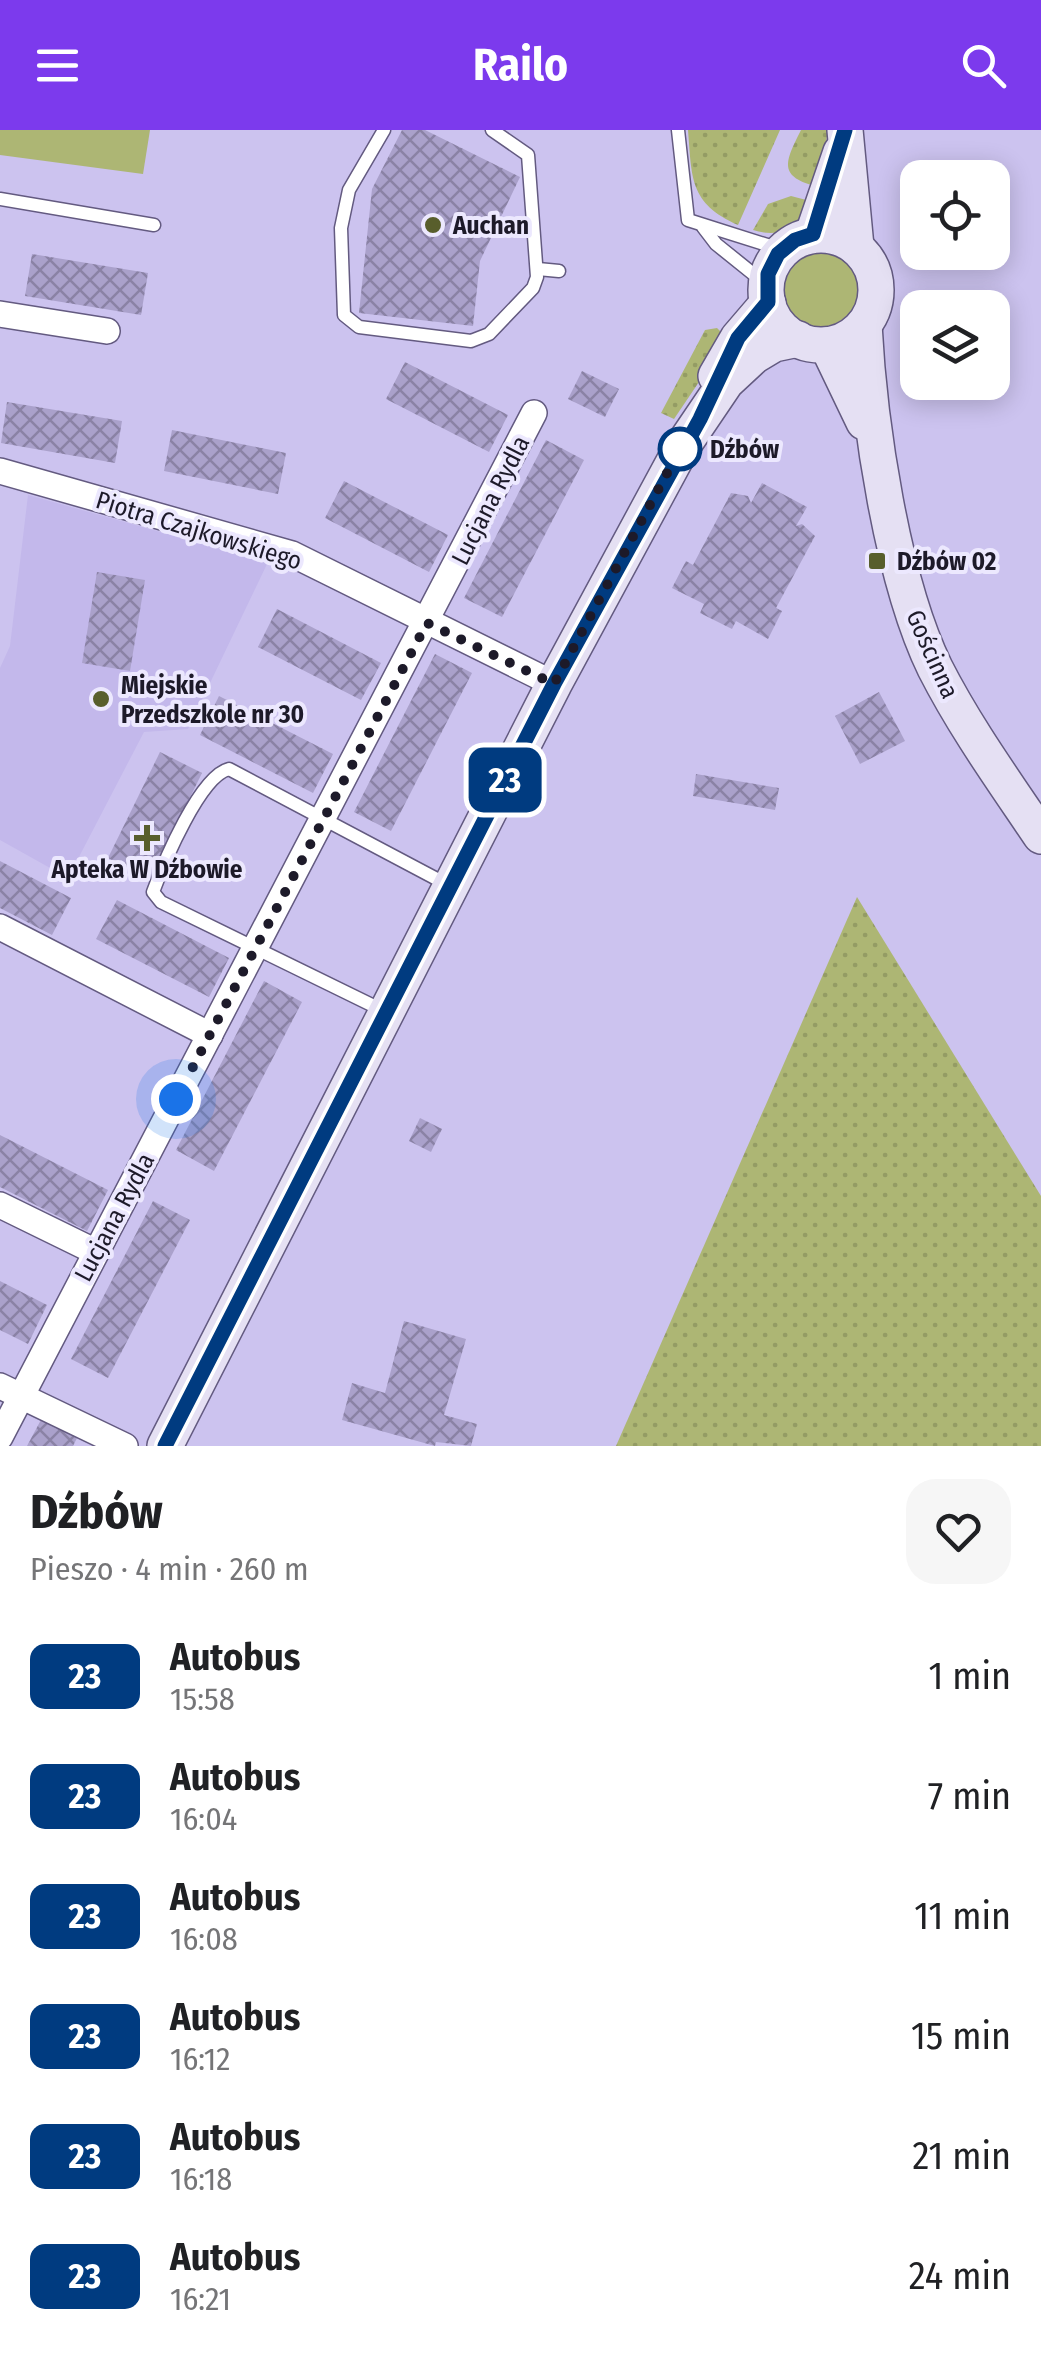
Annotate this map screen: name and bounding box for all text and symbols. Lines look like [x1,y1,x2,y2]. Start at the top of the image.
icon: menu [30,38,85,93]
text: Railo [473,38,568,92]
icon: search [956,38,1011,93]
map controls [900,160,1010,400]
button: locate [900,160,1010,270]
place label: Auchan [452,211,529,241]
marker: Auchan [422,214,444,236]
button: layers [900,290,1010,400]
marker: Dźbów [659,428,701,470]
street label: Lucjana Rydla [445,431,536,570]
place label: Dźbów [710,435,780,465]
street label: Piotra Czajkowskiego [92,485,305,577]
place label: Dźbów 02 [897,547,996,577]
marker: Dźbów 02 [866,550,888,572]
street label: Gościnna [899,605,965,703]
place label: Miejskie Przedszkole nr 30 [121,671,304,730]
marker: Miejskie Przedszkole nr 30 [90,688,112,710]
line badge: 23 [460,748,550,812]
text: 23 [489,759,521,801]
marker: Apteka W Dźbowie [136,827,158,849]
place label: Apteka W Dźbowie [51,855,243,885]
your location [151,1074,201,1124]
street label: Lucjana Rydla [69,1148,161,1287]
button: heart [906,1479,1011,1584]
text: Dźbów [30,1483,163,1541]
text: Pieszo · 4 min · 260 m [30,1550,309,1588]
text: Autobus [170,1634,300,1680]
text: 1 min [928,1653,1011,1699]
text: 23 [69,1655,101,1697]
text: 15:58 [170,1680,235,1718]
text: Autobus [170,1754,300,1800]
text: 7 min [928,1773,1011,1819]
text: 23 [69,1775,101,1817]
text: 16:04 [170,1800,237,1838]
text: Autobus [170,1874,300,1920]
text: 11 min [914,1893,1011,1939]
text: 23 [69,1895,101,1937]
text: 16:08 [170,1920,238,1958]
text: Autobus [170,1994,300,2040]
text: 15 min [911,2013,1011,2059]
text: 23 [69,2015,101,2057]
text: 16:12 [170,2040,230,2078]
text: Autobus [170,2114,300,2160]
text: 21 min [913,2133,1011,2179]
text: 23 [69,2135,101,2177]
text: 16:18 [170,2160,232,2198]
text: Autobus [170,2234,300,2280]
text: 24 min [909,2253,1011,2299]
text: 23 [69,2255,101,2297]
text: 16:21 [170,2280,231,2318]

